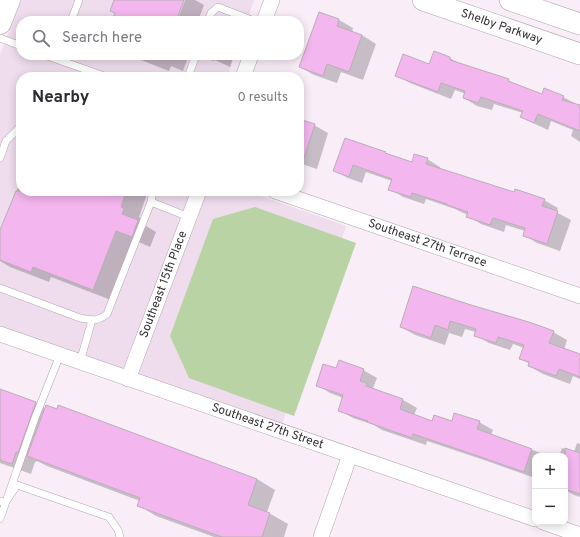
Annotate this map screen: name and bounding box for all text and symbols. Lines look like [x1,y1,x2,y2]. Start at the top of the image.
street label: Shelby Parkway [459,6,544,48]
search box [16,16,304,60]
icon: search [30,27,52,49]
text: Search here [62,29,142,48]
text: Nearby [32,87,89,109]
text: 0 results [237,90,288,106]
street label: Southeast 27th Terrace [366,216,489,271]
street label: Southeast 15th Place [136,229,191,340]
street label: Southeast 27th Street [209,400,326,453]
map controls [532,453,568,525]
button: + [532,453,568,489]
button: − [532,489,568,525]

